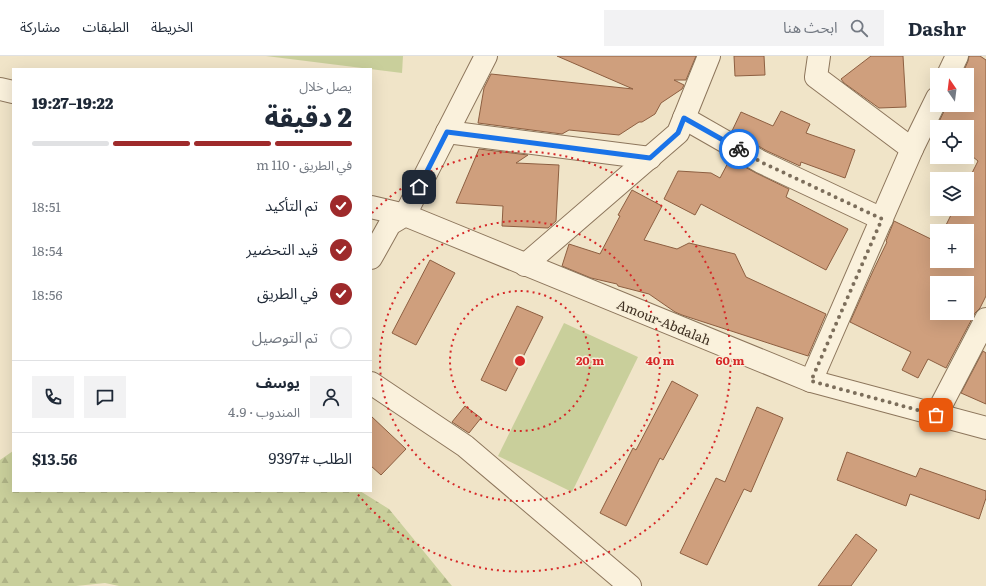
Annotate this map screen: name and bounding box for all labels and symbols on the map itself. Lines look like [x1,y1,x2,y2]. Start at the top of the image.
north arrow [930,68,974,112]
courier [719,129,759,169]
pin [402,170,436,204]
street label: Amour-Abdalah [614,294,715,349]
text: 20 m [576,351,604,369]
text: 40 m [646,351,675,369]
text: 60 m [716,351,744,369]
centre of rings [513,354,527,368]
pin [919,398,953,432]

